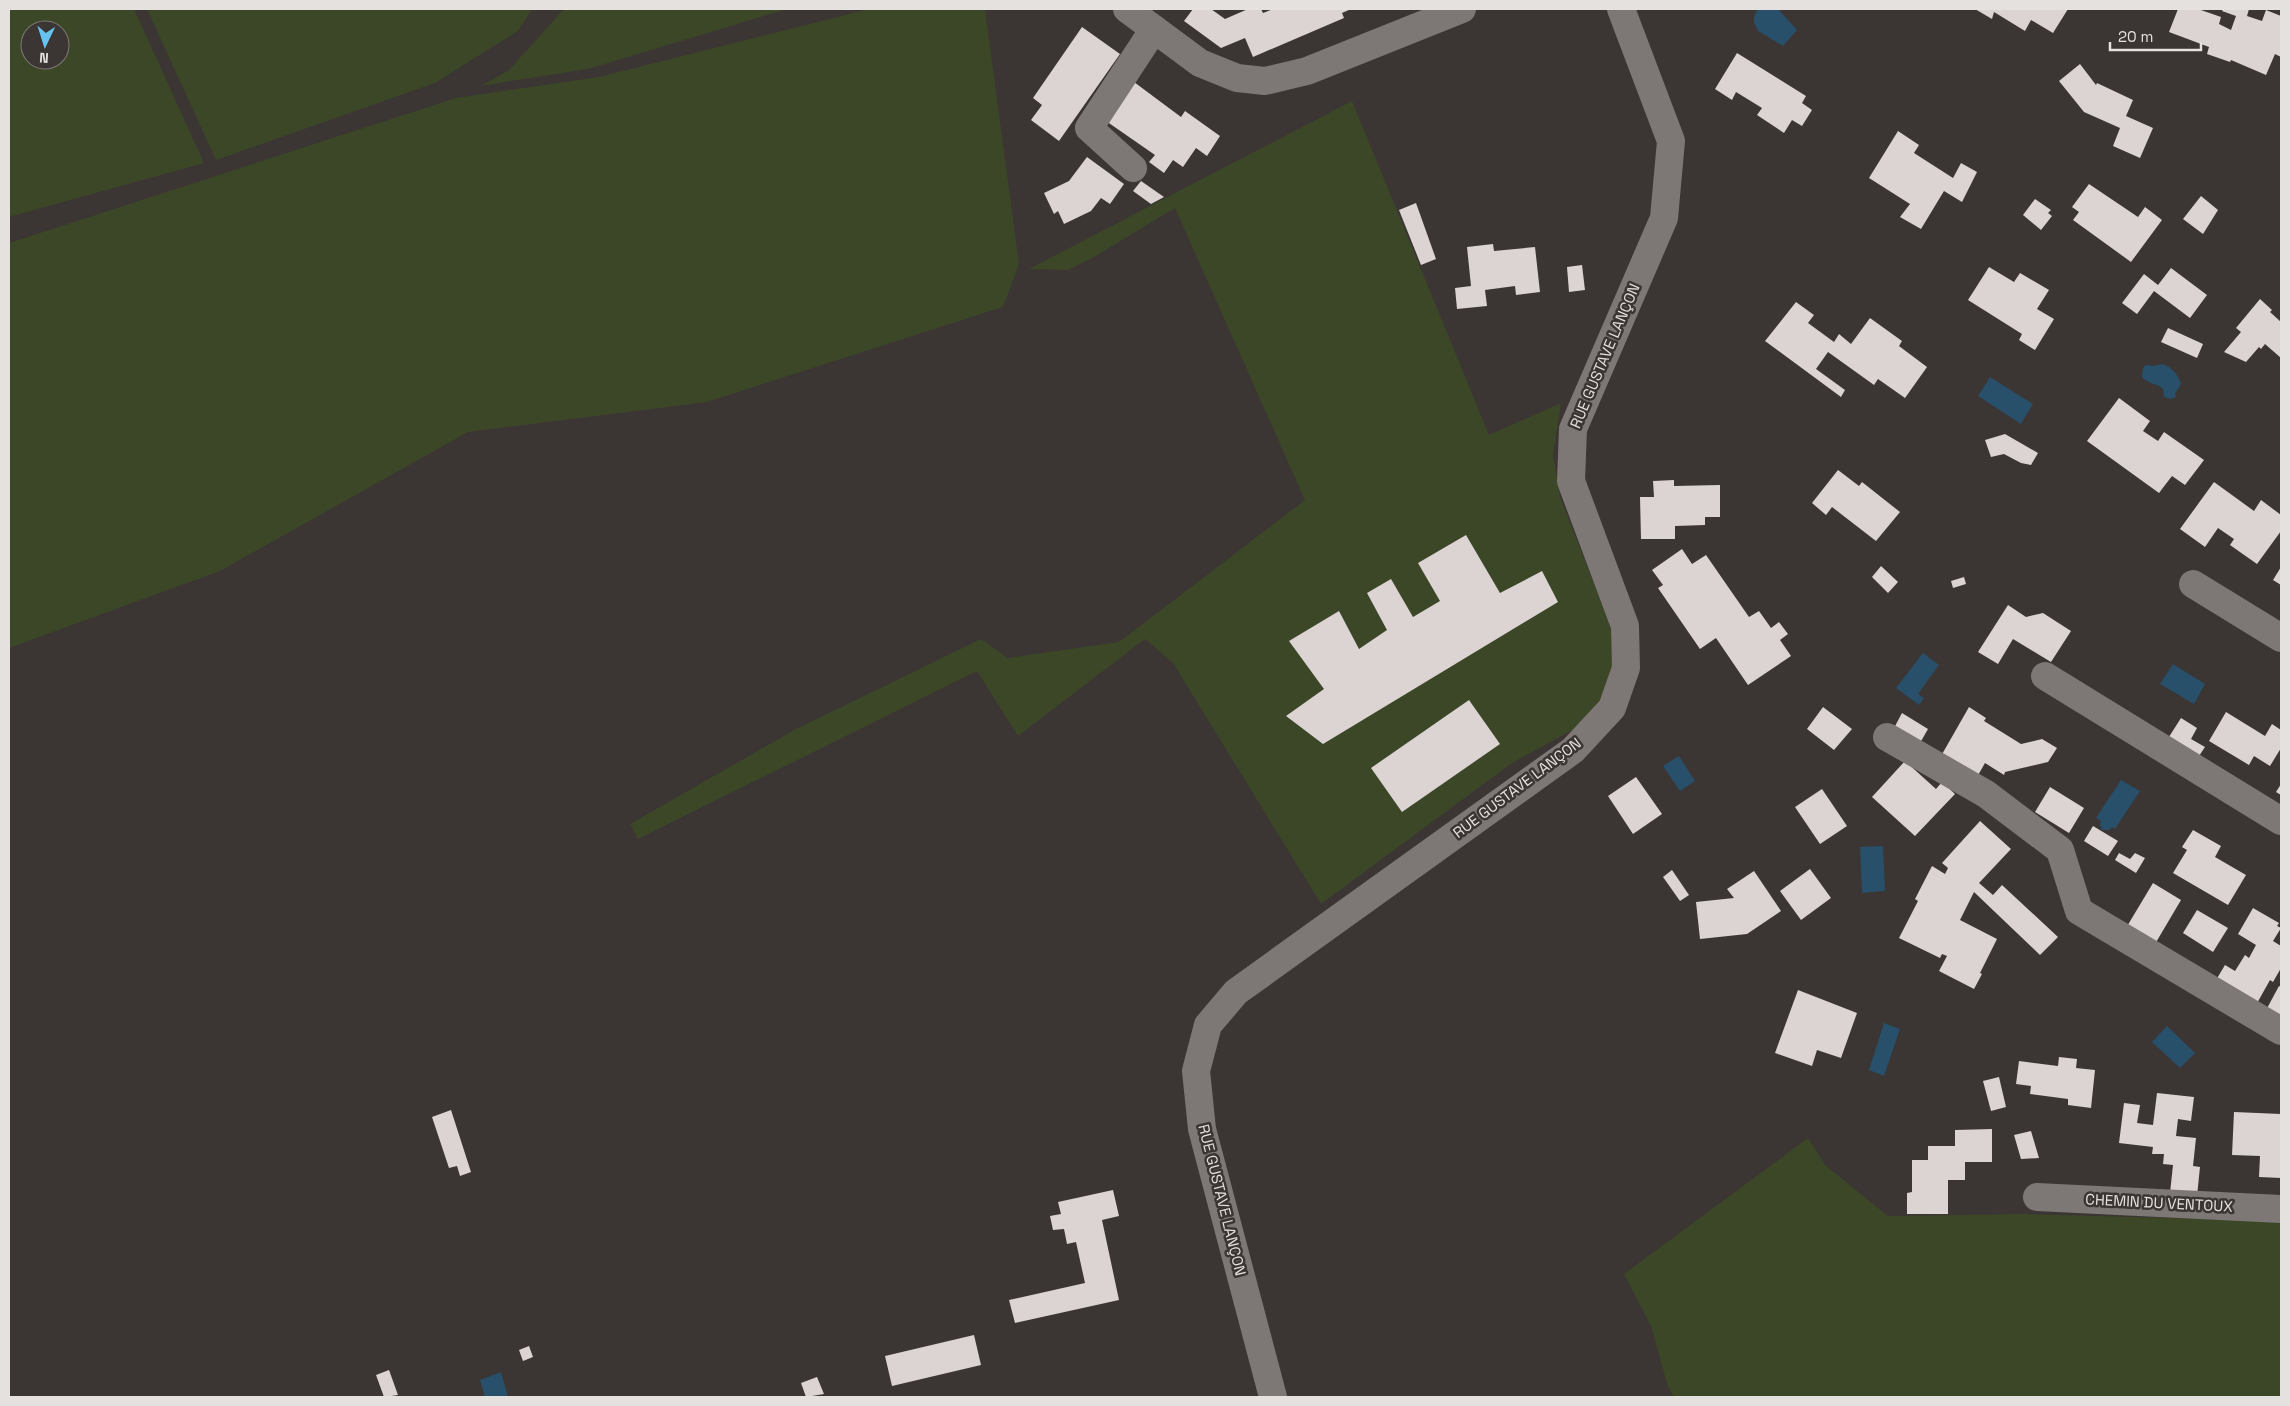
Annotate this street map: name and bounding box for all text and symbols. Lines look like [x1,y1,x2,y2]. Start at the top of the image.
north arrow [20,20,70,70]
scale bar [2110,20,2201,52]
text: 20 m [2118,27,2153,46]
text: N [39,49,49,67]
street label: RUE GUSTAVE LANÇON [1565,280,1644,431]
street label: RUE GUSTAVE LANÇON [1449,733,1585,842]
street label: RUE GUSTAVE LANÇON [1194,1122,1251,1278]
street label: CHEMIN DU VENTOUX [2085,1189,2234,1216]

